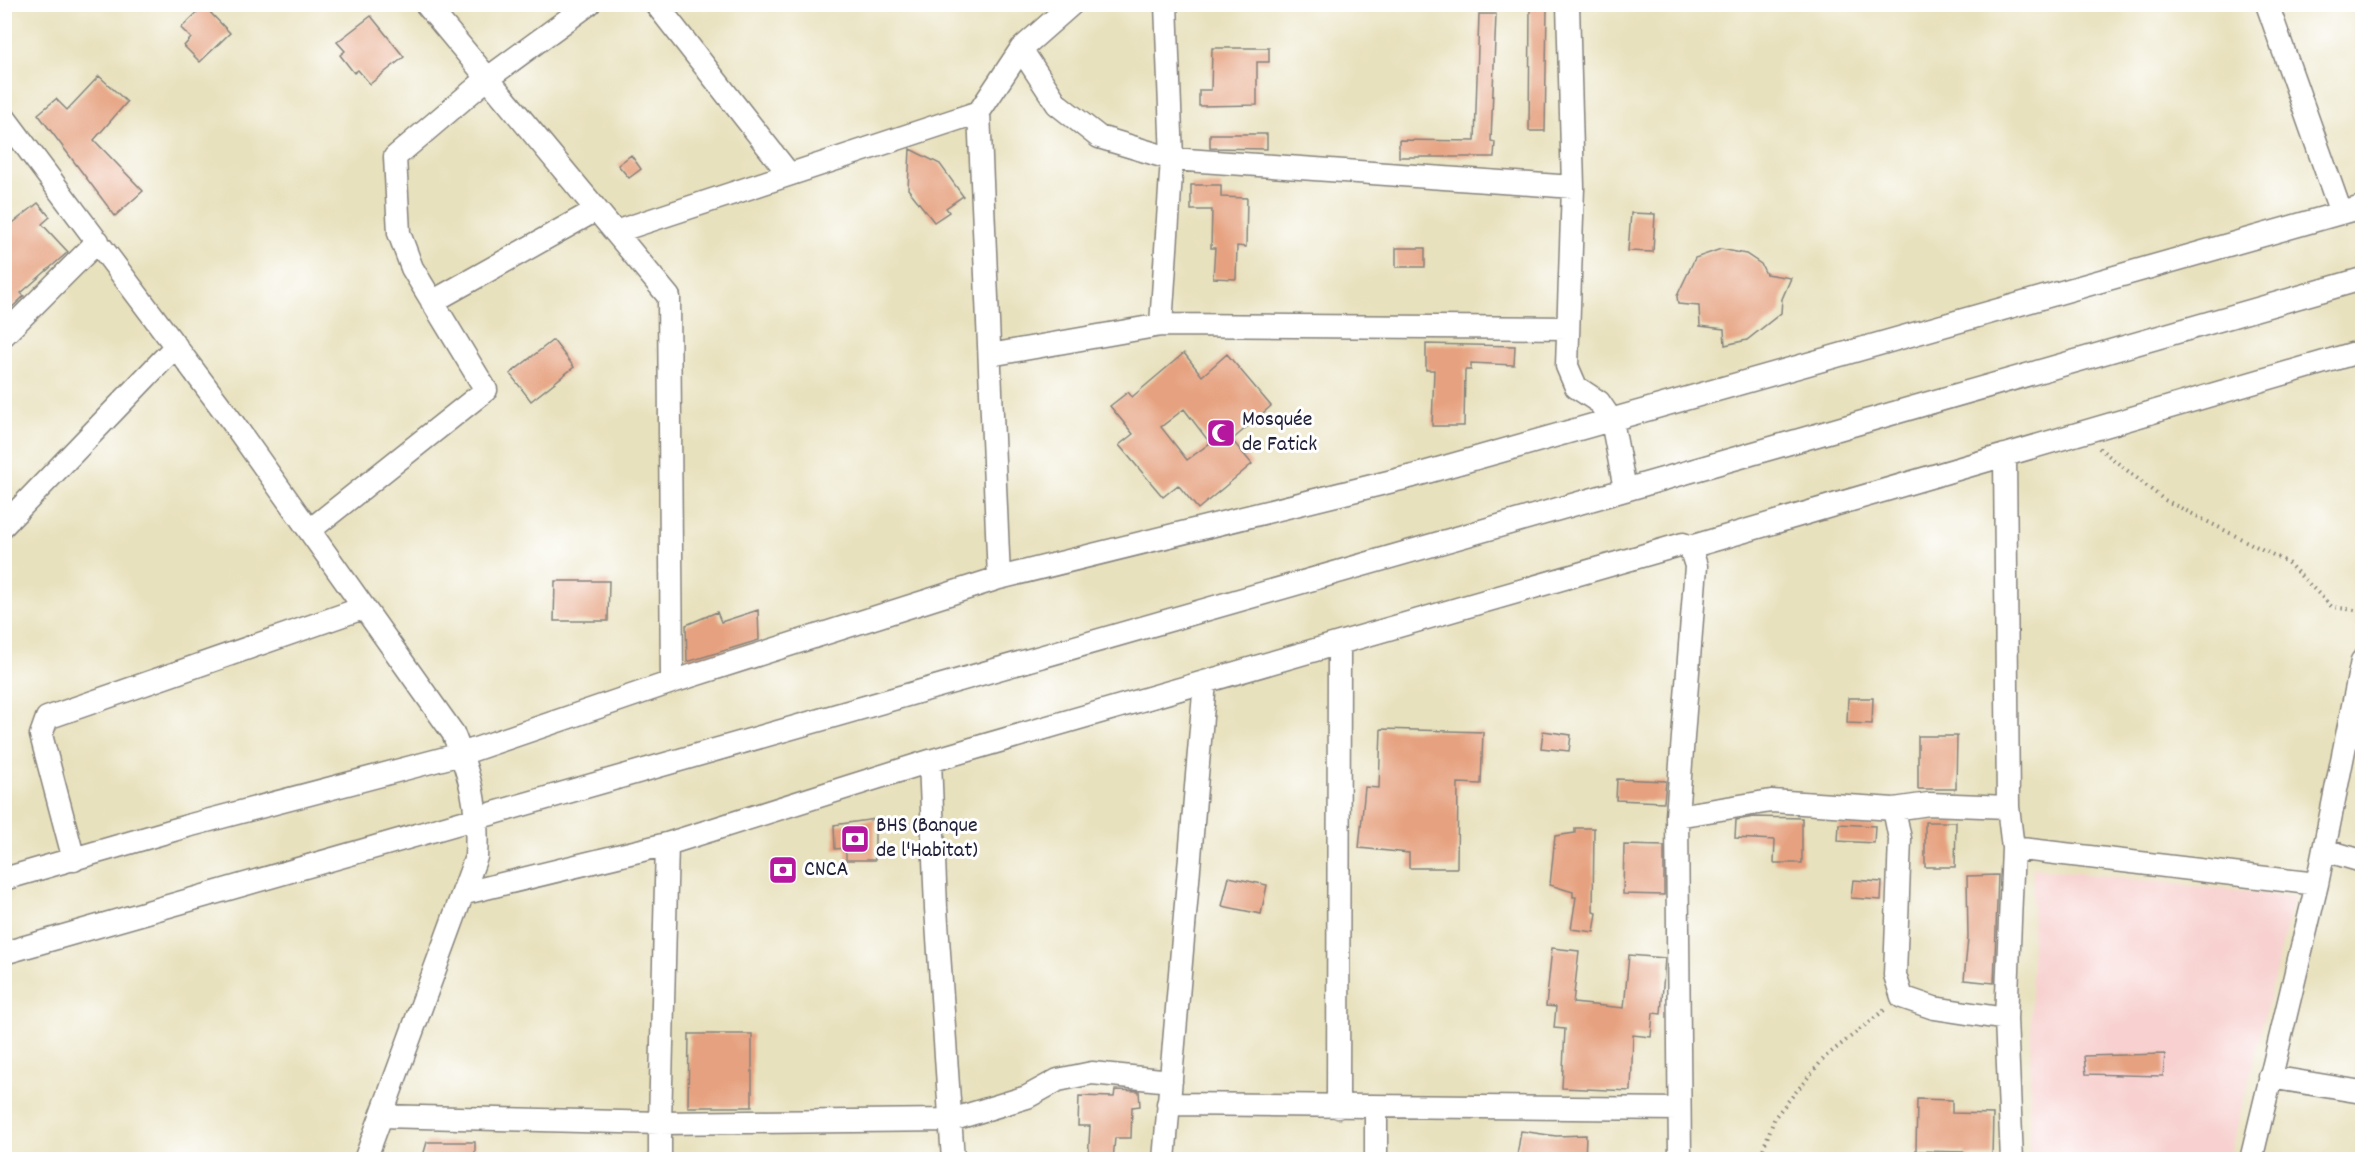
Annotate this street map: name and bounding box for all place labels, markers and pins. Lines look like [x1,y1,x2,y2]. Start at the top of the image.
place label: Mosquée de Fatick [1242,405,1317,461]
mosque icon: Mosquée de Fatick [1205,417,1237,449]
place label: BHS (Banque de l'Habitat) [876,811,978,867]
bank icon: BHS (Banque de l'Habitat) [839,823,871,855]
bank icon: CNCA [767,854,799,886]
place label: CNCA [804,855,849,886]

